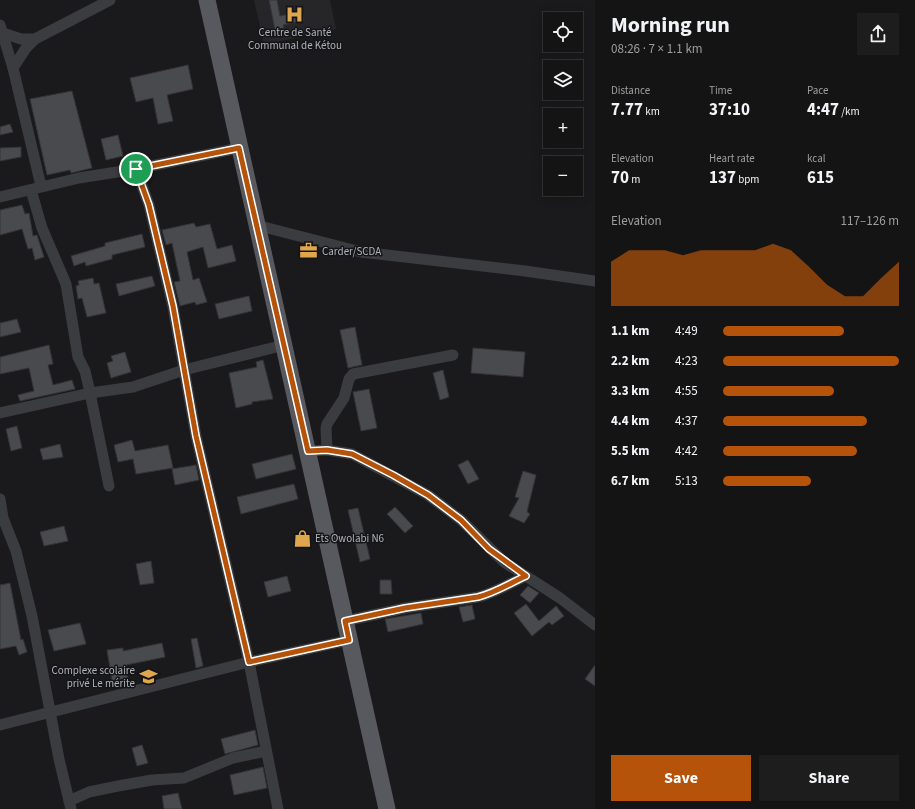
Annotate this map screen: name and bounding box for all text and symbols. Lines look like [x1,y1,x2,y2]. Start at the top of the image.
hospital icon: Centre de Santé Communal de Kétou [285,4,305,24]
text: Morning run [611,9,730,41]
map controls [543,12,583,196]
button: locate [543,12,583,52]
button: share [857,13,899,55]
place label: Centre de Santé Communal de Kétou [248,25,342,53]
text: 08:26 · 7 × 1.1 km [611,40,703,58]
button: layers [543,60,583,100]
text: Distance [611,83,650,98]
text: Time [709,83,732,98]
text: Pace [807,83,829,98]
text: 7.77 [611,98,643,122]
text: 37:10 [709,98,750,122]
text: 4:47 [807,98,839,122]
text: km [643,104,660,119]
text: /km [839,104,860,119]
button: + [543,108,583,148]
text: Elevation [611,151,654,166]
text: Heart rate [709,151,755,166]
text: kcal [807,151,826,166]
pin [119,152,153,186]
button: − [543,156,583,196]
icon: arrive [125,158,147,180]
text: 70 [611,166,629,190]
text: 137 [709,166,736,190]
text: 615 [807,166,834,190]
text: m [629,172,640,187]
text: bpm [736,172,759,187]
text: Elevation [611,212,662,230]
text: 117–126 m [841,212,899,230]
office icon: Carder/SCDA [299,241,319,261]
place label: Carder/SCDA [322,244,381,259]
text: 1.1 km [611,322,650,340]
text: 4:49 [675,322,698,340]
text: 2.2 km [611,352,650,370]
text: 4:23 [675,352,698,370]
text: 3.3 km [611,382,650,400]
text: 4:55 [675,382,698,400]
text: 4.4 km [611,412,650,430]
text: 4:37 [675,412,698,430]
text: 5.5 km [611,442,650,460]
text: 4:42 [675,442,698,460]
text: 6.7 km [611,472,650,490]
text: 5:13 [675,472,698,490]
shop icon: Ets Owolabi N6 [292,528,312,548]
place label: Ets Owolabi N6 [315,531,385,546]
place label: Complexe scolaire privé Le mérite [51,663,136,691]
school or university icon: Complexe scolaire privé Le mérite [138,666,158,686]
button: Save [611,755,751,801]
button: Share [759,755,899,801]

